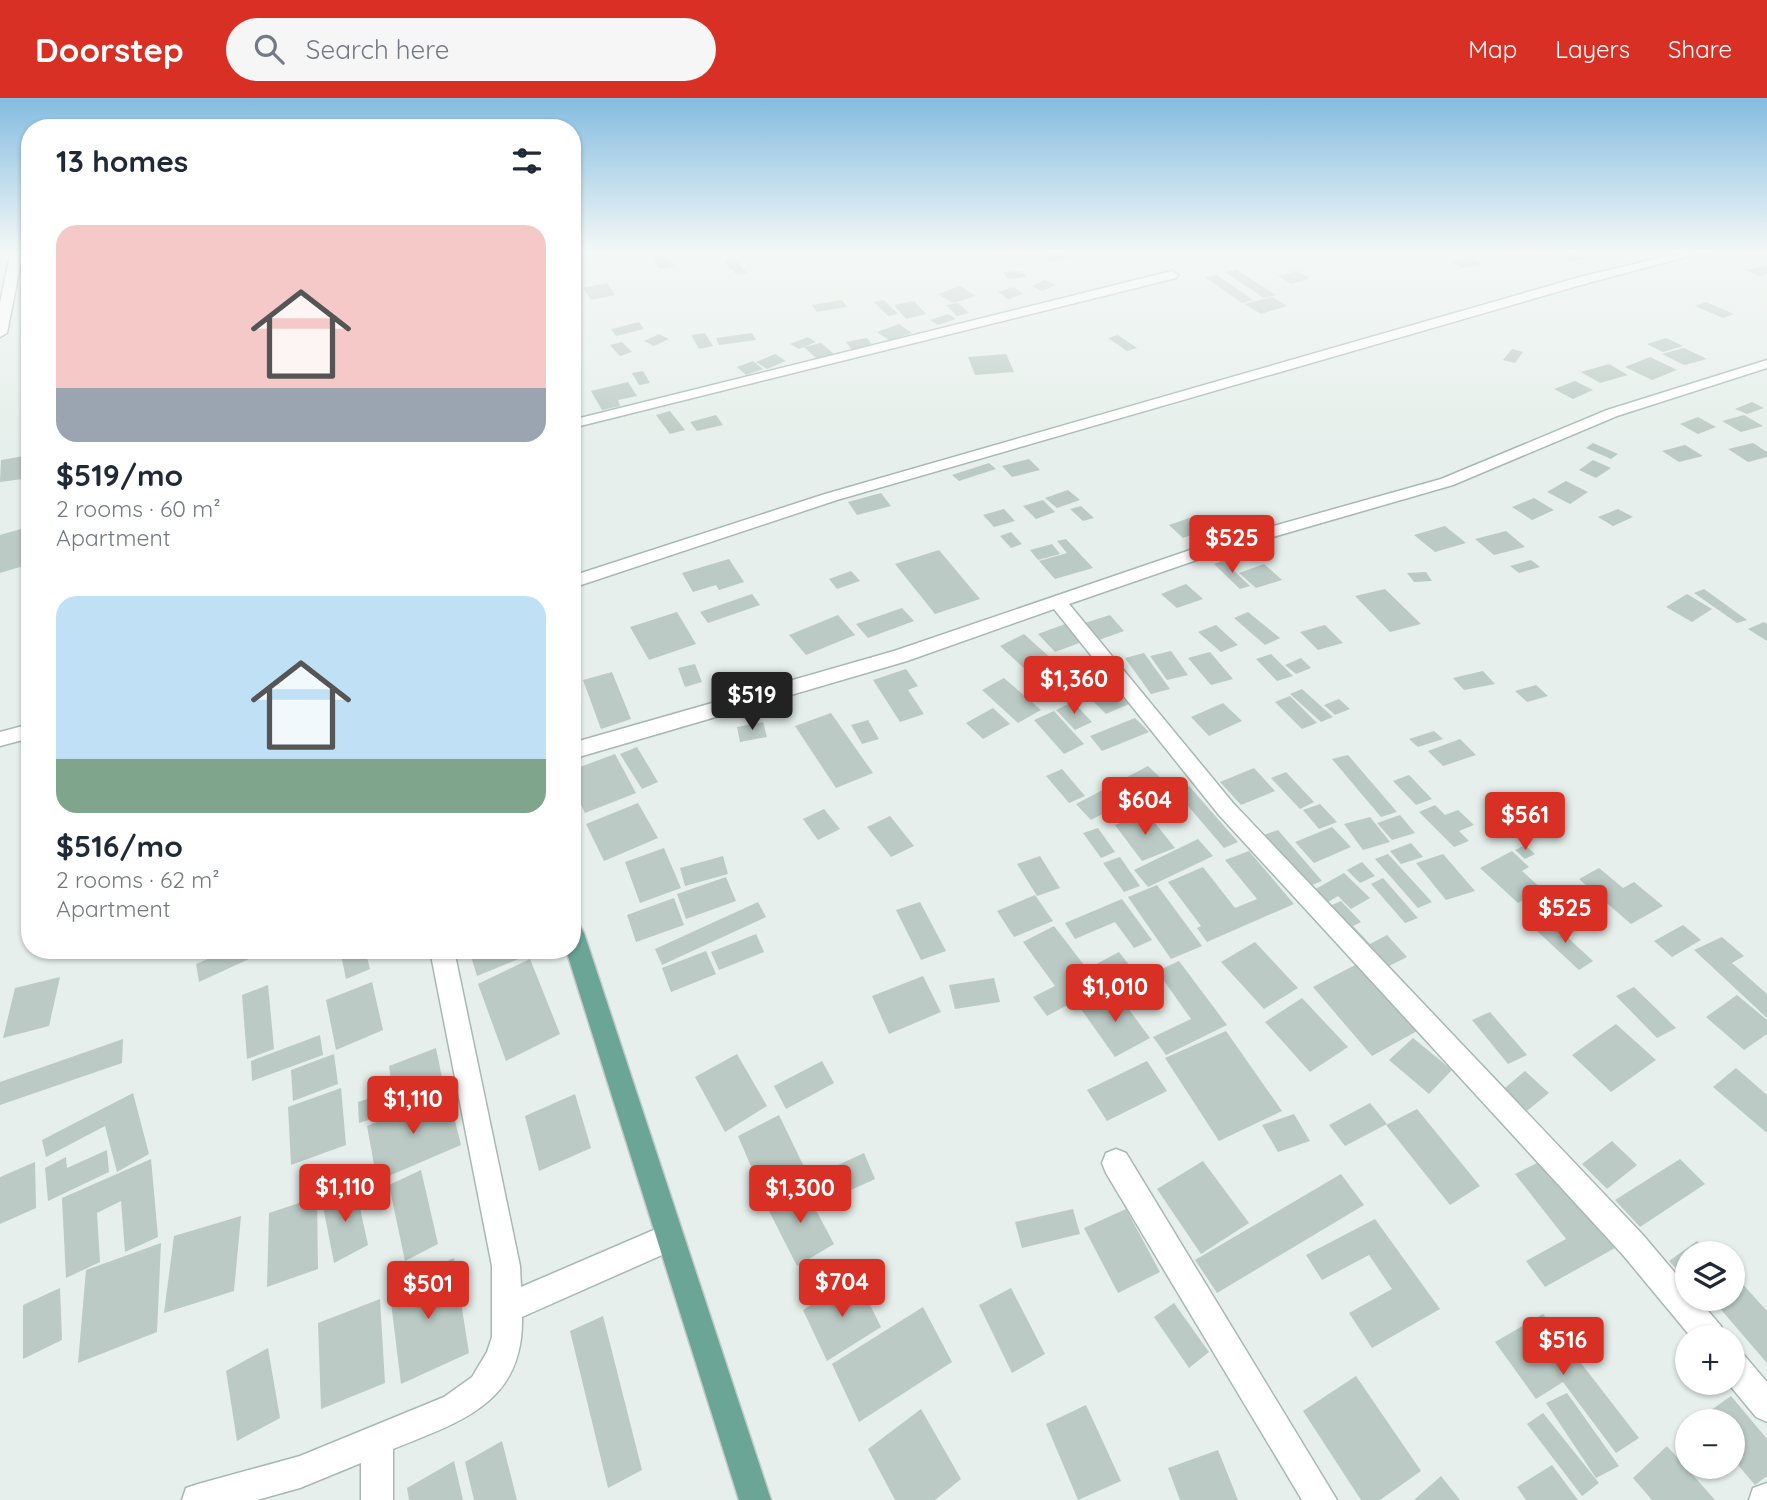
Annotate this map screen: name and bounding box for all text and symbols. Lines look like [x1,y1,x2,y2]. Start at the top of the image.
search box [226,18,716,81]
text: Doorstep [35,29,184,70]
icon: search [250,30,288,68]
text: Search here [306,33,449,66]
text: Map [1468,34,1517,64]
text: Layers [1555,34,1630,64]
text: Share [1668,34,1732,64]
text: 13 homes [56,142,188,180]
icon: filters [508,142,546,180]
icon: home [238,271,364,397]
text: $519/mo [56,456,183,494]
text: 2 rooms · 60 m² [56,494,221,523]
pin: $525 [1191,516,1273,575]
text: Apartment [56,523,170,552]
text: $525 [1205,523,1259,552]
icon: home [238,642,364,768]
pin: $1,360 [1017,656,1131,716]
text: $1,360 [1040,664,1108,693]
pin: $519 [711,672,793,732]
text: $519 [728,680,777,709]
pin: $604 [1104,778,1186,837]
text: $604 [1118,785,1172,814]
pin: $561 [1484,792,1566,852]
text: $561 [1501,800,1549,829]
text: $516/mo [56,827,183,865]
text: 2 rooms · 62 m² [56,865,220,894]
pin: $525 [1524,886,1606,945]
text: $525 [1538,893,1592,922]
text: Apartment [56,894,170,923]
pin: $1,010 [1058,964,1172,1024]
text: $1,010 [1082,972,1148,1001]
pin: $1,110 [356,1076,470,1136]
text: $1,110 [383,1084,443,1113]
pin: $1,110 [288,1164,402,1224]
pin: $1,300 [743,1166,857,1225]
text: $1,110 [315,1172,375,1201]
text: $1,300 [765,1173,835,1202]
map controls [1675,1241,1745,1479]
button: layers [1675,1241,1745,1311]
pin: $704 [801,1260,883,1319]
pin: $501 [387,1262,469,1321]
text: $704 [815,1267,869,1296]
text: $501 [403,1269,453,1298]
pin: $516 [1522,1318,1604,1377]
text: $516 [1539,1325,1587,1354]
button: + [1675,1325,1745,1395]
button: − [1675,1409,1745,1479]

